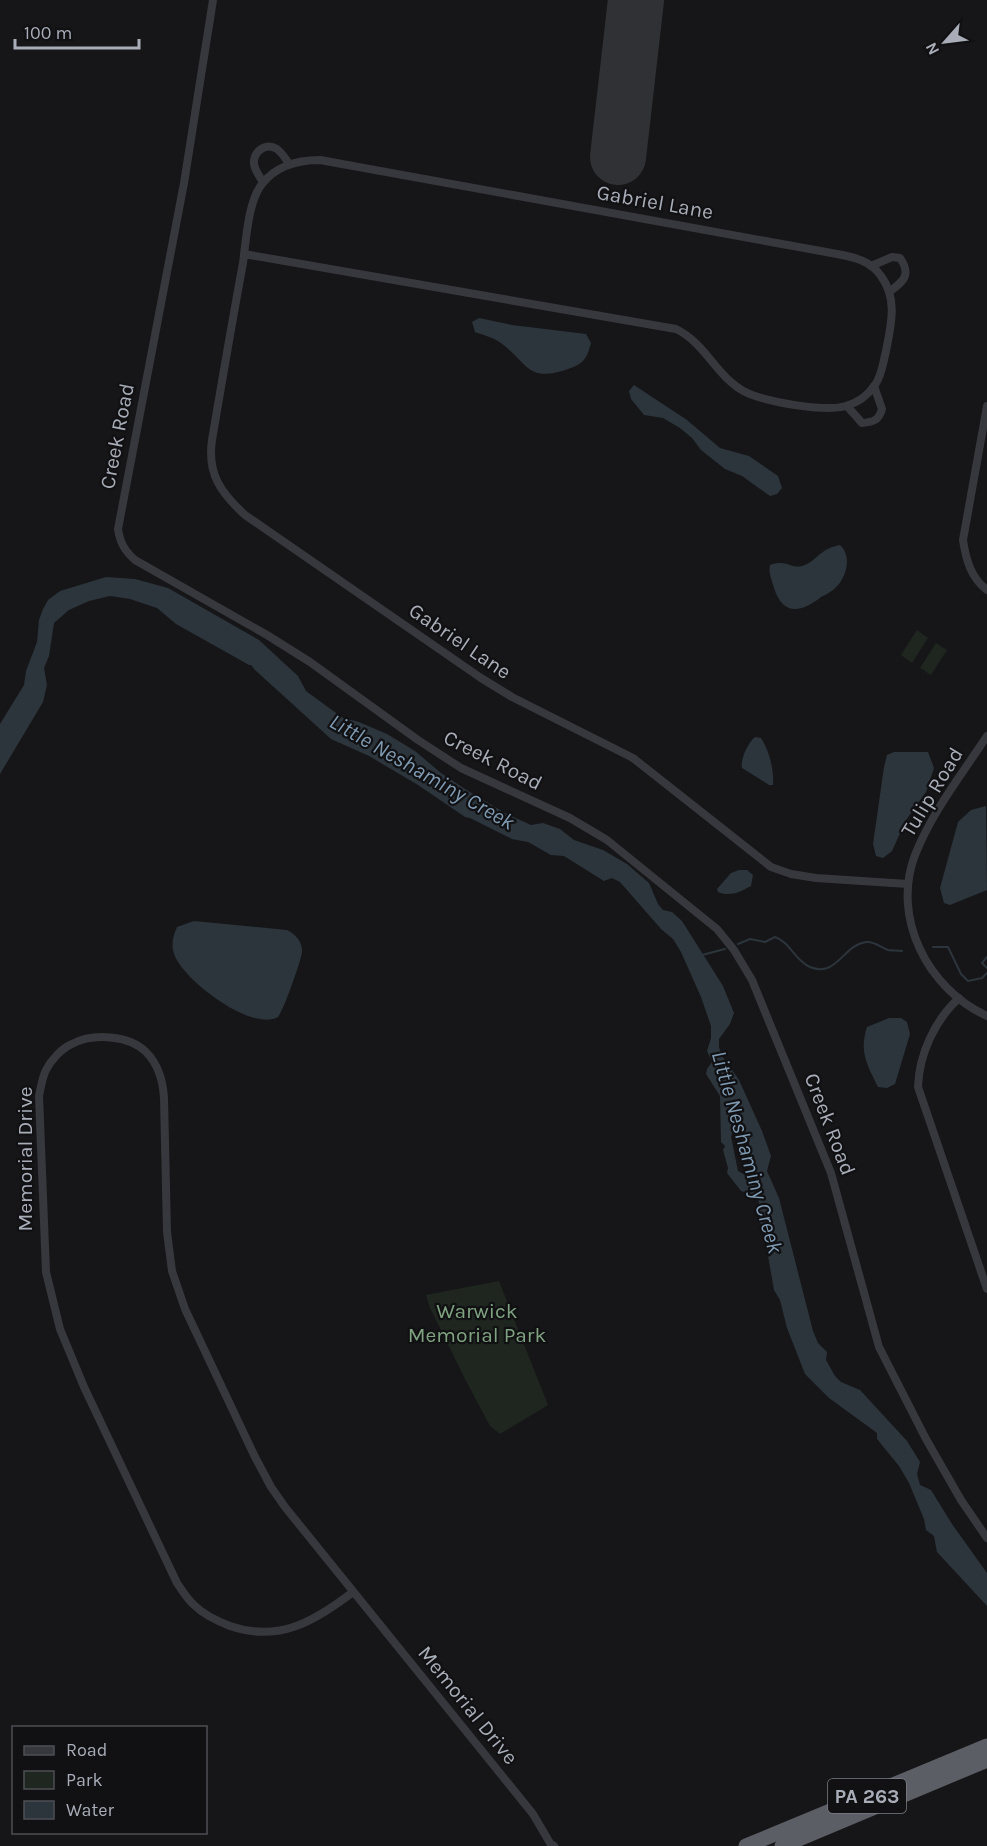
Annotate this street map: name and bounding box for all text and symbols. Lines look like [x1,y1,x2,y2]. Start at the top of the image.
scale bar [15,12,140,50]
north arrow [915,12,975,72]
text: 100 m [24,22,72,44]
text: N [921,39,943,58]
street label: Gabriel Lane [595,180,715,224]
street label: Creek Road [95,381,139,491]
street label: Gabriel Lane [404,598,516,684]
water label: Little Neshaminy Creek [325,708,520,836]
street label: Creek Road [440,725,546,795]
street label: Tulip Road [896,743,968,841]
water label: Little Neshaminy Creek [706,1048,789,1257]
street label: Creek Road [800,1070,860,1178]
street label: Memorial Drive [13,1086,37,1232]
park label: Warwick Memorial Park [408,1299,546,1347]
street label: Memorial Drive [413,1641,523,1769]
legend [12,1726,207,1834]
text: Road [66,1739,107,1761]
text: Park [66,1769,103,1791]
road number: PA 263 [828,1779,906,1813]
text: Water [66,1799,114,1821]

